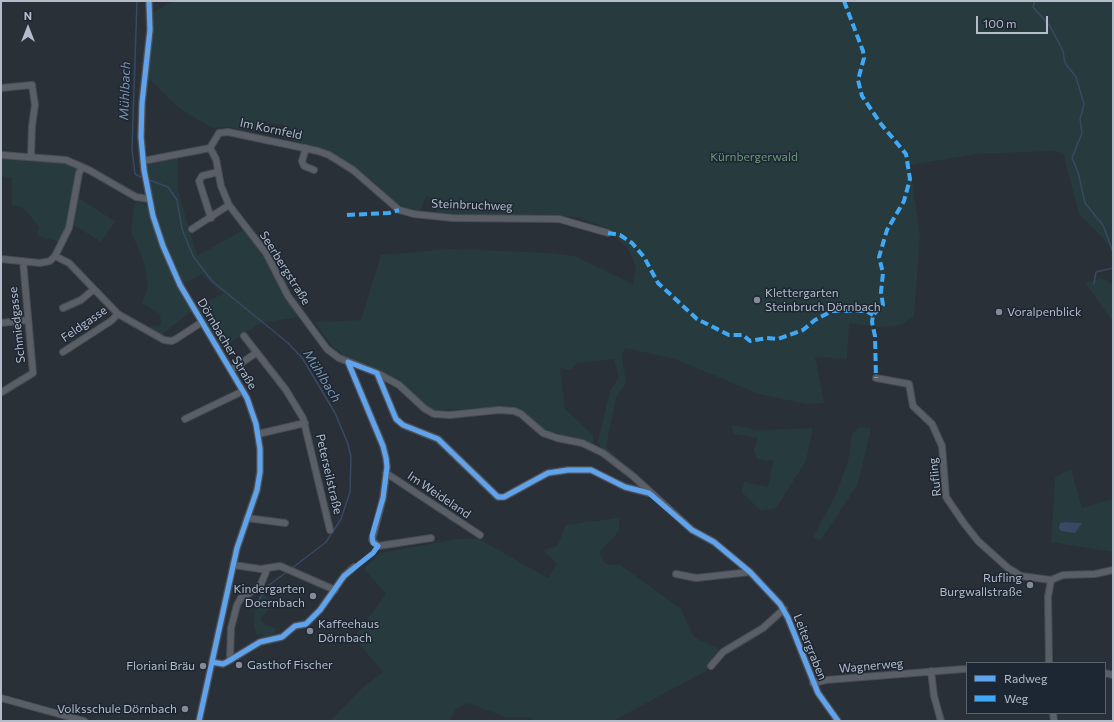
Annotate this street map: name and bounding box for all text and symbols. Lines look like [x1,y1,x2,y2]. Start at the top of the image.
north arrow [8,8,48,48]
scale bar [978,8,1050,34]
text: N [24,9,32,22]
text: 100 m [983,16,1017,30]
water label: Mühlbach [116,61,134,121]
street label: Im Kornfeld [239,115,303,143]
park label: Kürnbergerwald [710,150,798,164]
street label: Steinbruchweg [431,196,513,214]
street label: Seerbergstraße [257,229,313,307]
street label: Schmiedgasse [6,286,28,364]
place label: Klettergarten Steinbruch Dörnbach [765,286,881,314]
marker: Klettergarten Steinbruch Dörnbach [752,295,762,305]
street label: Dörnbacher Straße [194,296,260,392]
street label: Feldgasse [58,303,110,345]
place label: Voralpenblick [1007,305,1082,319]
marker: Voralpenblick [994,307,1004,317]
water label: Mühlbach [300,347,344,405]
street label: Peterseilstraße [313,432,345,516]
street label: Rufling [926,457,944,497]
street label: Im Weideland [405,469,473,521]
place label: Rufling Burgwallstraße [939,571,1022,599]
marker: Rufling Burgwallstraße [1025,580,1035,590]
place label: Kindergarten Doernbach [233,582,305,610]
marker: Kindergarten Doernbach [308,591,318,601]
street label: Leitergraben [790,612,830,682]
place label: Kaffeehaus Dörnbach [318,617,379,645]
marker: Kaffeehaus Dörnbach [305,626,315,636]
street label: Wagnerweg [838,656,904,676]
place label: Gasthof Fischer [247,658,333,672]
place label: Floriani Bräu [126,659,195,673]
marker: Gasthof Fischer [234,660,244,670]
marker: Floriani Bräu [198,661,208,671]
legend [966,662,1106,714]
text: Radweg [1004,671,1047,685]
text: Weg [1004,691,1028,705]
place label: Volksschule Dörnbach [57,702,177,716]
marker: Volksschule Dörnbach [180,704,190,714]

